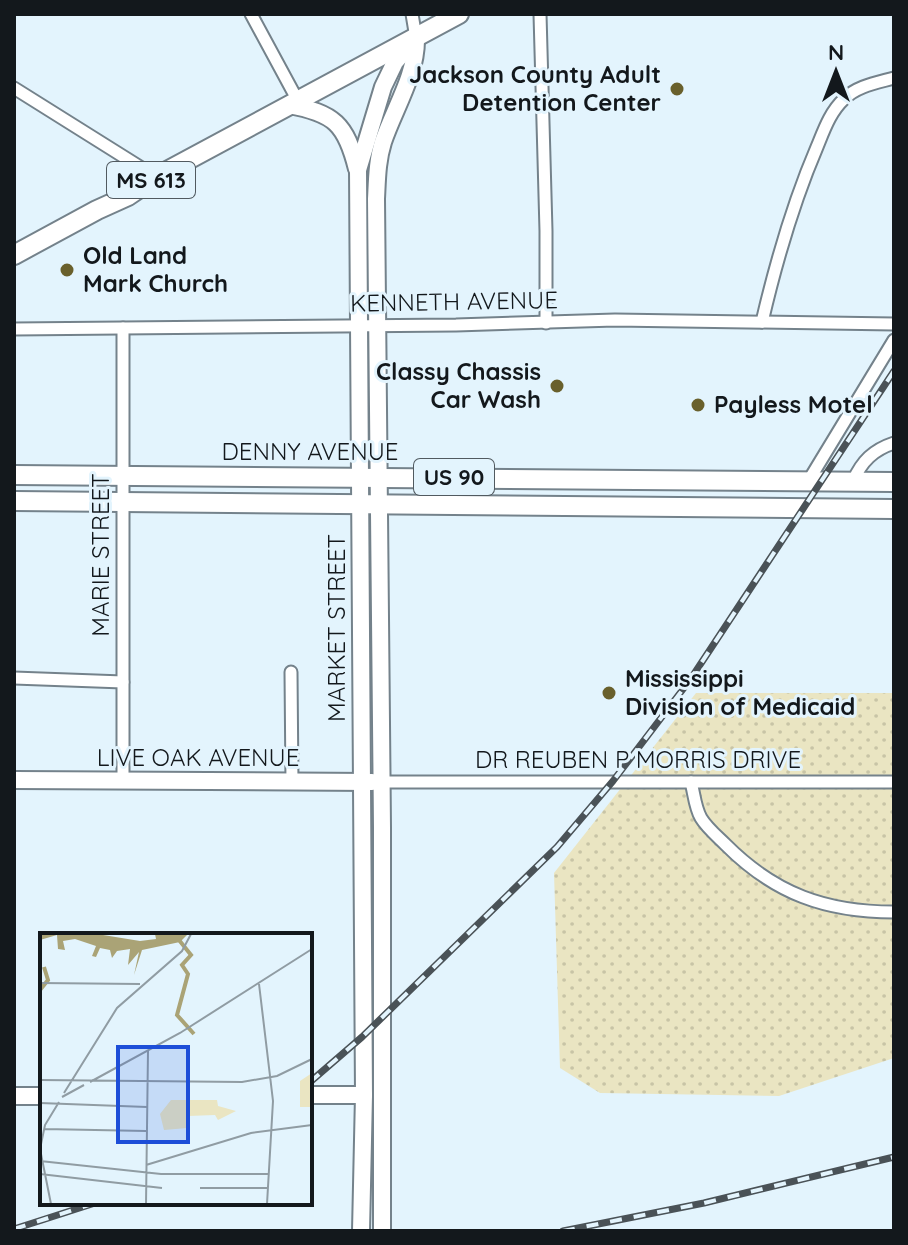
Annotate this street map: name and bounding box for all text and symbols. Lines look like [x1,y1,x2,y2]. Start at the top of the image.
north arrow [796,32,876,112]
text: N [828,38,844,66]
place label: Jackson County Adult Detention Center [409,59,661,117]
marker: Jackson County Adult Detention Center [668,80,686,98]
road number: MS 613 [107,162,195,198]
place label: Old Land Mark Church [83,240,228,298]
marker: Old Land Mark Church [58,261,76,279]
street label: KENNETH AVENUE [350,284,558,318]
place label: Classy Chassis Car Wash [376,356,541,414]
marker: Classy Chassis Car Wash [548,377,566,395]
place label: Payless Motel [714,389,873,419]
marker: Payless Motel [689,396,707,414]
street label: DENNY AVENUE [222,436,398,466]
road number: US 90 [414,459,494,495]
street label: MARIE STREET [85,473,115,637]
street label: MARKET STREET [321,534,351,722]
place label: Mississippi Division of Medicaid [625,663,855,721]
marker: Mississippi Division of Medicaid [600,684,618,702]
street label: LIVE OAK AVENUE [97,742,299,772]
street label: DR REUBEN P MORRIS DRIVE [475,744,801,774]
inset map [40,933,312,1205]

